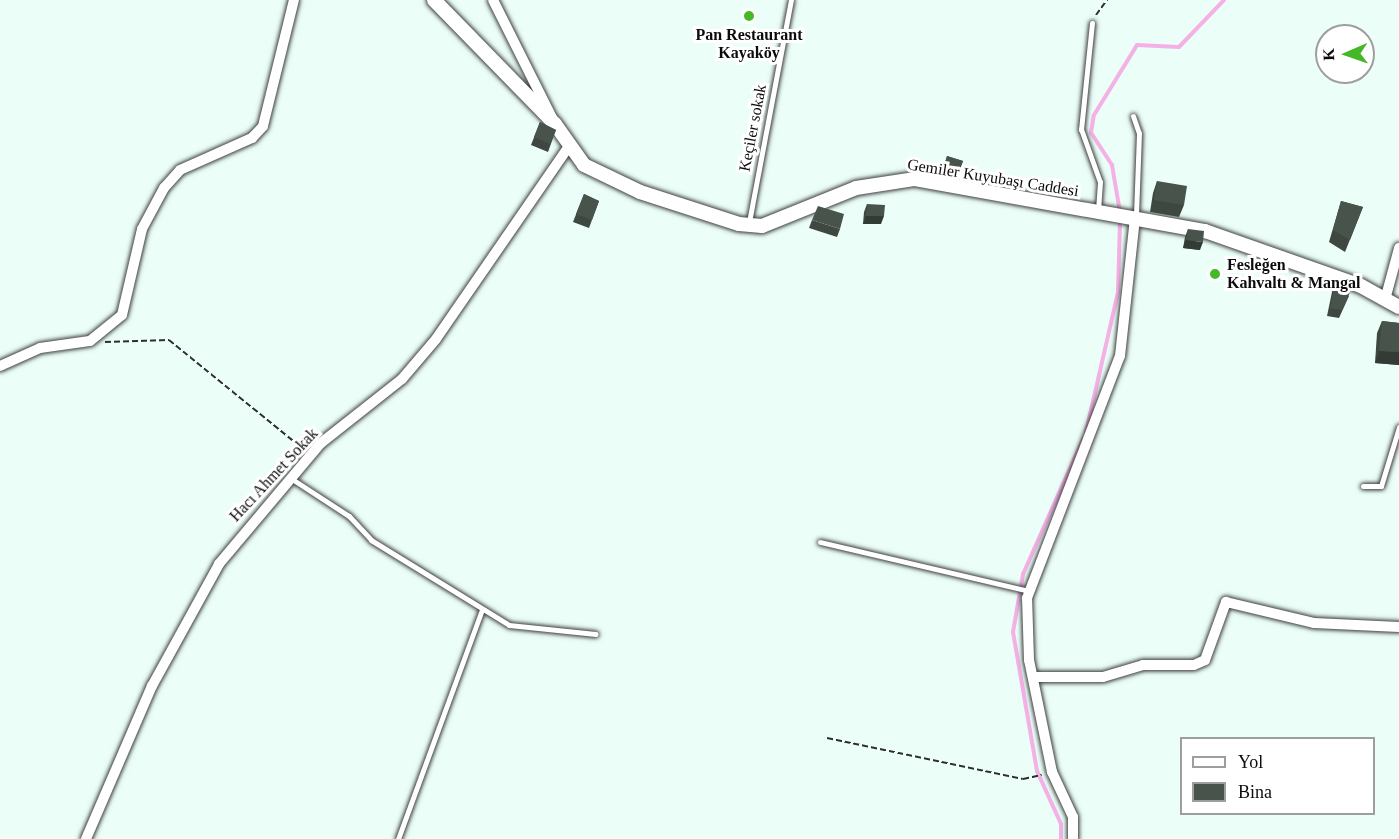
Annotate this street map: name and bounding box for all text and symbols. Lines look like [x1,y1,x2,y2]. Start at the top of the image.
marker: Pan Restaurant Kayaköy [742,9,756,23]
north arrow [1315,24,1375,84]
place label: Pan Restaurant Kayaköy [695,25,803,63]
text: K [1320,48,1337,61]
street label: Keçiler sokak [735,83,771,173]
street label: Gemiler Kuyubaşı Caddesi [906,155,1080,201]
place label: Fesleğen Kahvaltı & Mangal [1227,255,1360,293]
marker: Fesleğen Kahvaltı & Mangal [1208,267,1222,281]
street label: Hacı Ahmet Sokak [225,424,323,526]
legend [1180,737,1375,815]
text: Yol [1238,752,1263,772]
text: Bina [1238,782,1272,802]

